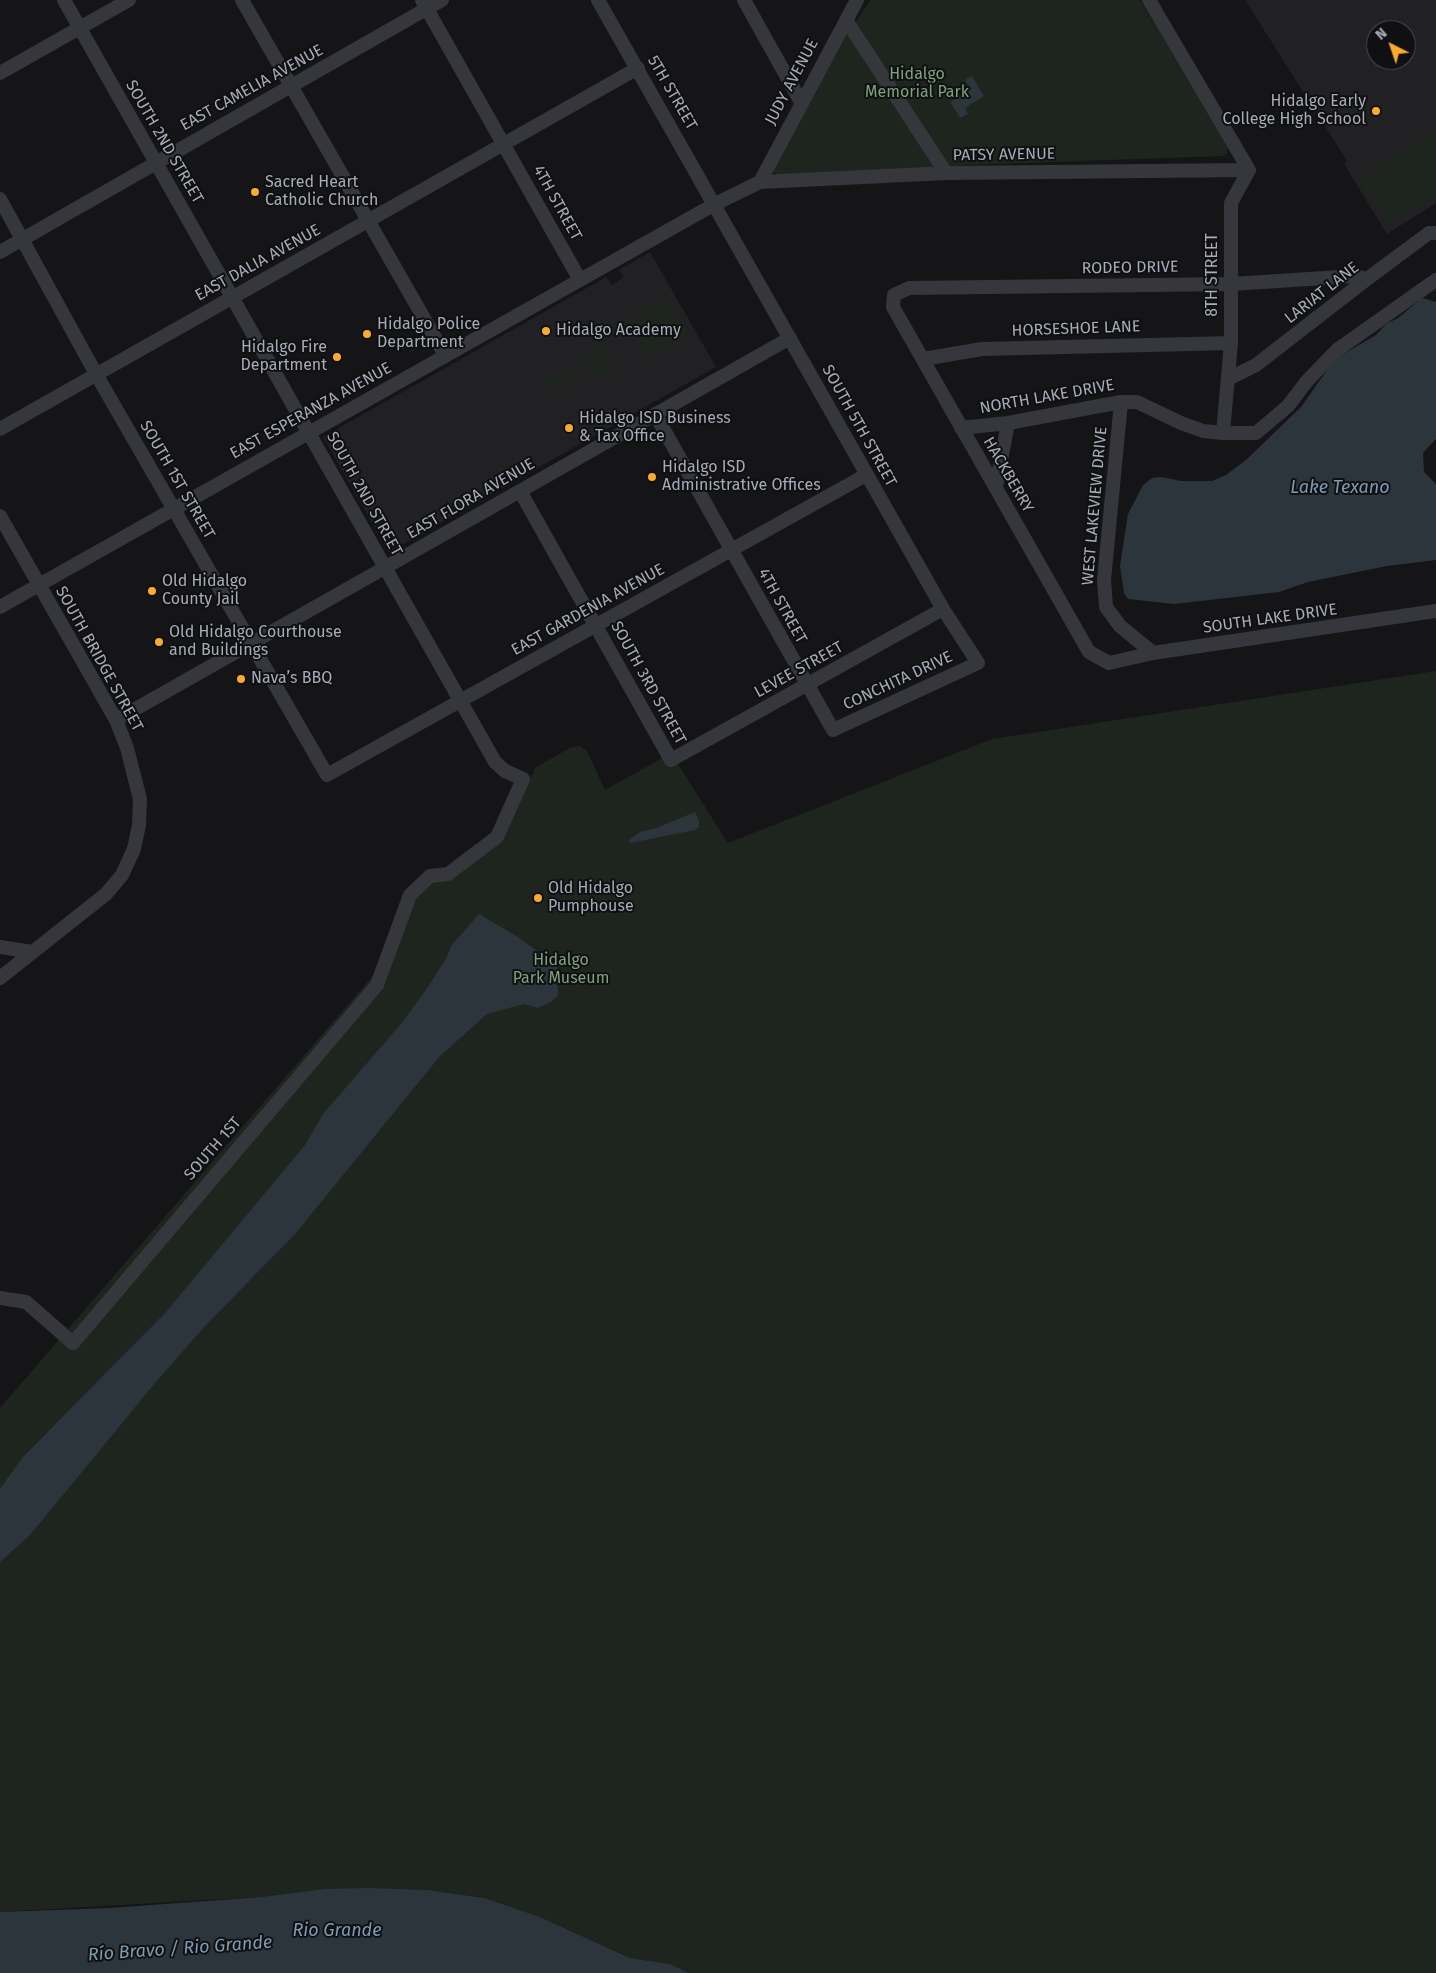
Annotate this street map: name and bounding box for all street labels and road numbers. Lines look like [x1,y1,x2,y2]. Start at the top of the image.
street label: JUDY AVENUE [761,36,823,128]
street label: EAST CAMELIA AVENUE [177,41,327,135]
street label: 5TH STREET [643,52,701,134]
street label: SOUTH 2ND STREET [121,77,207,207]
street label: PATSY AVENUE [953,145,1055,165]
street label: 4TH STREET [529,162,585,244]
street label: EAST DALIA AVENUE [192,221,324,305]
street label: 8TH STREET [1203,233,1223,317]
street label: RODEO DRIVE [1081,258,1179,278]
street label: LARIAT LANE [1281,258,1363,328]
street label: HORSESHOE LANE [1011,317,1141,341]
street label: EAST ESPERANZA AVENUE [227,359,395,463]
street label: SOUTH 5TH STREET [818,362,900,490]
street label: NORTH LAKE DRIVE [978,376,1116,418]
street label: SOUTH 1ST STREET [135,417,219,543]
street label: WEST LAKEVIEW DRIVE [1078,426,1112,586]
street label: SOUTH 2ND STREET [322,429,406,559]
street label: HACKBERRY [979,434,1037,516]
street label: EAST FLORA AVENUE [404,455,538,543]
street label: EAST GARDENIA AVENUE [508,560,668,660]
street label: 4TH STREET [754,565,810,647]
street label: SOUTH BRIDGE STREET [51,583,147,735]
street label: SOUTH LAKE DRIVE [1202,600,1338,638]
street label: SOUTH 3RD STREET [606,618,690,748]
street label: LEVEE STREET [751,638,847,702]
street label: CONCHITA DRIVE [840,647,956,715]
street label: SOUTH 1ST [180,1114,246,1184]

